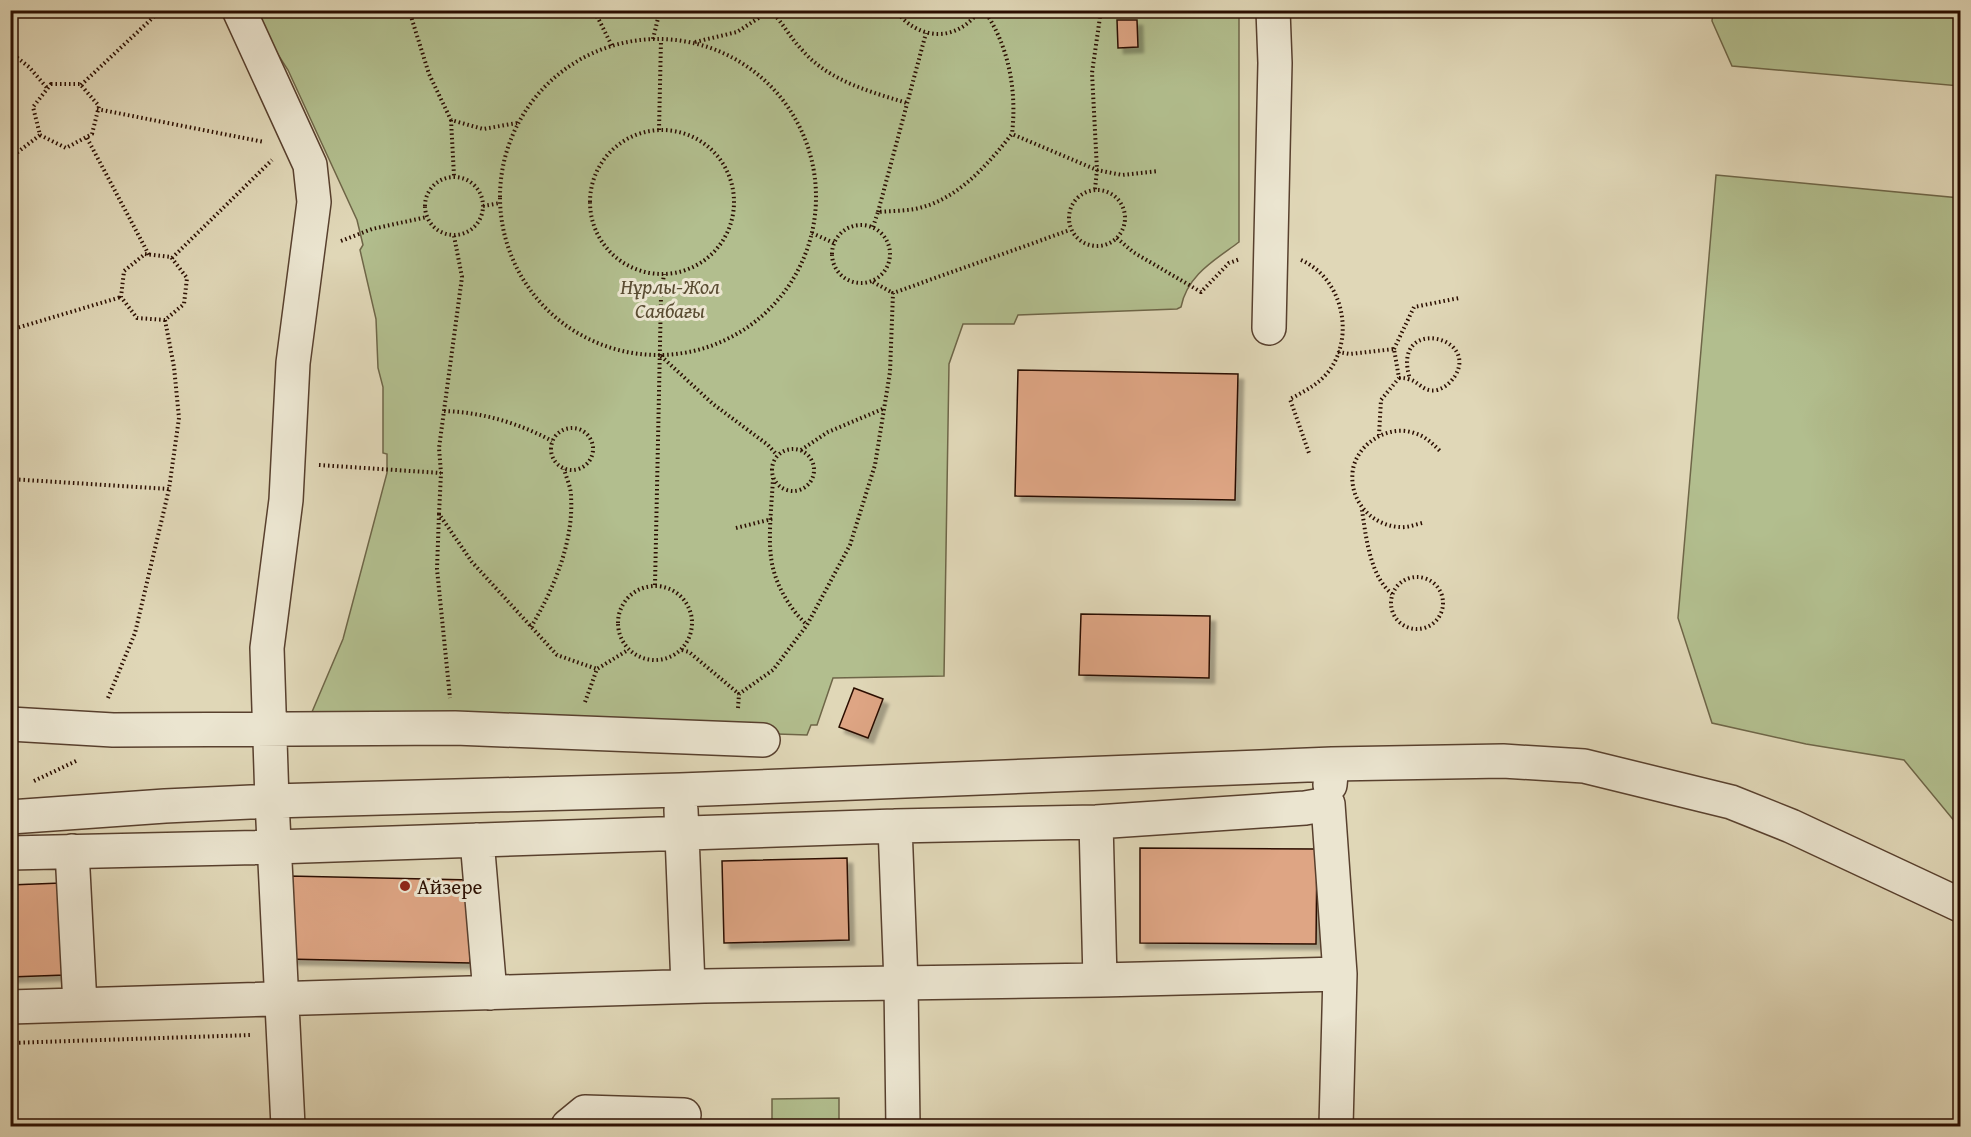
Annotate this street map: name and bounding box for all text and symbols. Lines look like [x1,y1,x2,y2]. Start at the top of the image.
park label: Нұрлы-Жол Саябағы [620,271,720,326]
place label: Айзере [417,871,483,902]
marker: Айзере [398,879,412,893]

